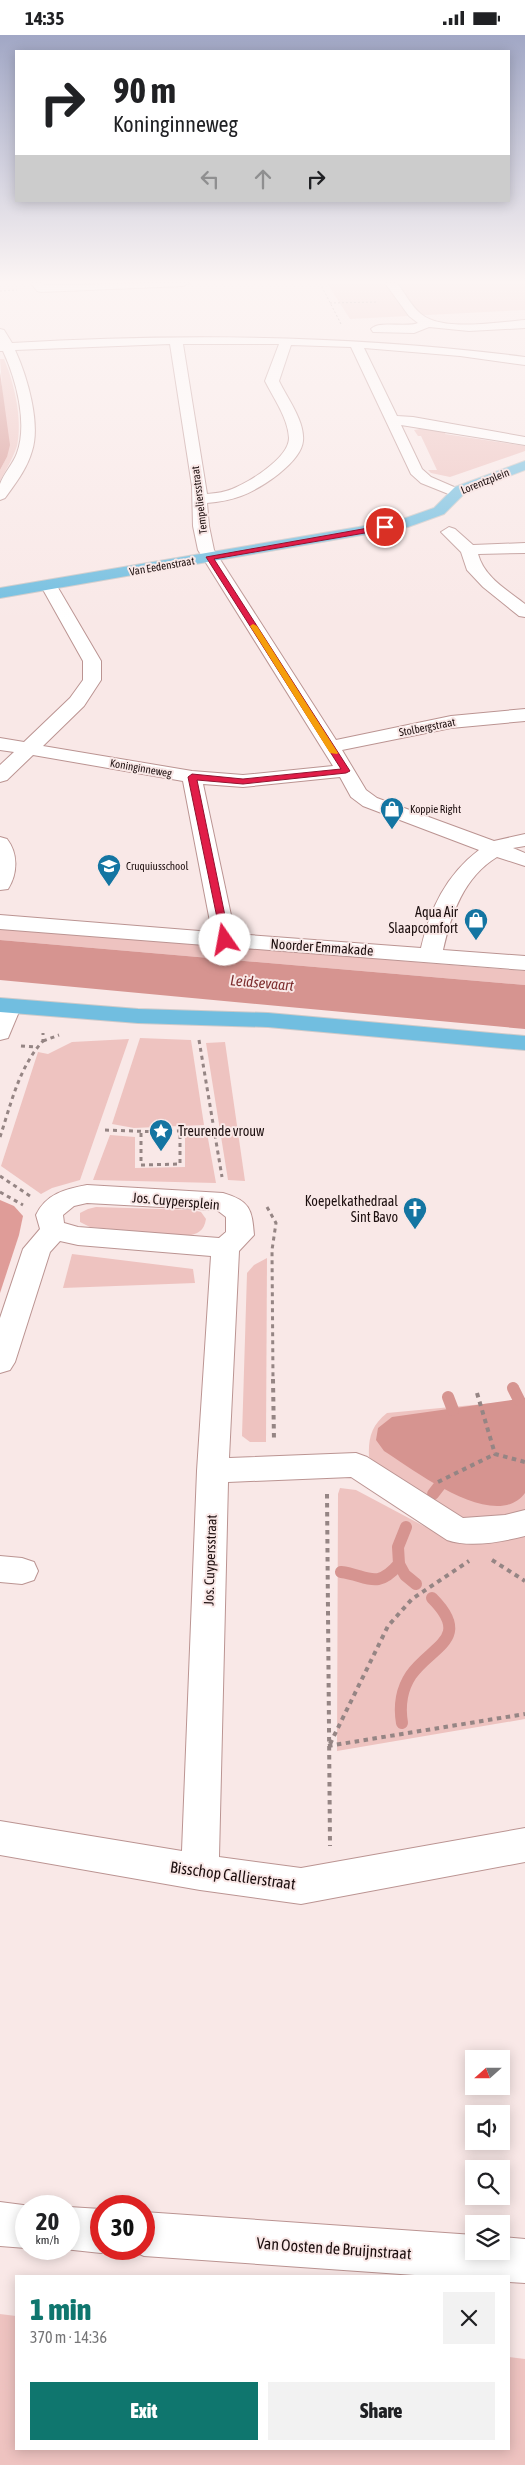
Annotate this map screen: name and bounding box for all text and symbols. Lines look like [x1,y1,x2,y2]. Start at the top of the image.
text: 14:35 [25,7,64,29]
icon: right [30,70,95,135]
text: 90 m [113,70,176,110]
text: Koninginneweg [113,111,238,137]
icon: left [196,165,224,193]
icon: ahead [249,165,277,193]
icon: right [302,165,330,193]
street label: Tempeliersstraat [189,465,209,535]
street label: Lorentzplein [459,466,511,496]
pin [364,506,406,548]
icon: arrive [371,513,399,541]
street label: Van Eedenstraat [129,554,195,578]
street label: Stolbergstraat [398,716,456,738]
street label: Koninginneweg [109,757,173,779]
shop icon: Koppie Right [379,796,405,830]
place label: Koppie Right [410,803,461,815]
school or university icon: Cruquiusschool [96,853,122,887]
place label: Cruquiusschool [126,860,188,872]
place label: Aqua Air Slaapcomfort [388,904,459,936]
shop icon: Aqua Air Slaapcomfort [463,907,489,941]
position arrow [198,913,250,965]
street label: Noorder Emmakade [270,935,374,959]
water label: Leidsevaart [230,971,295,994]
place icon: Treurende vrouw [148,1118,174,1152]
place label: Treurende vrouw [178,1123,265,1139]
street label: Jos. Cuypersplein [132,1189,220,1213]
place label: Koepelkathedraal Sint Bavo [305,1193,398,1225]
church icon: Koepelkathedraal Sint Bavo [402,1196,428,1230]
street label: Jos. Cuypersstraat [200,1514,220,1606]
street label: Bisschop Callierstraat [169,1857,297,1894]
north arrow [465,2050,510,2095]
map controls [465,2050,510,2260]
button: sound [465,2105,510,2150]
button: search [465,2160,510,2205]
speed limit sign: 30 [90,2195,155,2260]
text: 20 [36,2207,59,2235]
button: layers [465,2215,510,2260]
text: km/h [36,2233,59,2247]
street label: Van Oosten de Bruijnstraat [256,2234,412,2263]
text: 1 min [30,2292,91,2326]
button: close [443,2292,495,2344]
text: 370 m · 14:36 [30,2328,107,2346]
button: Exit [30,2382,258,2440]
button: Share [268,2382,495,2440]

